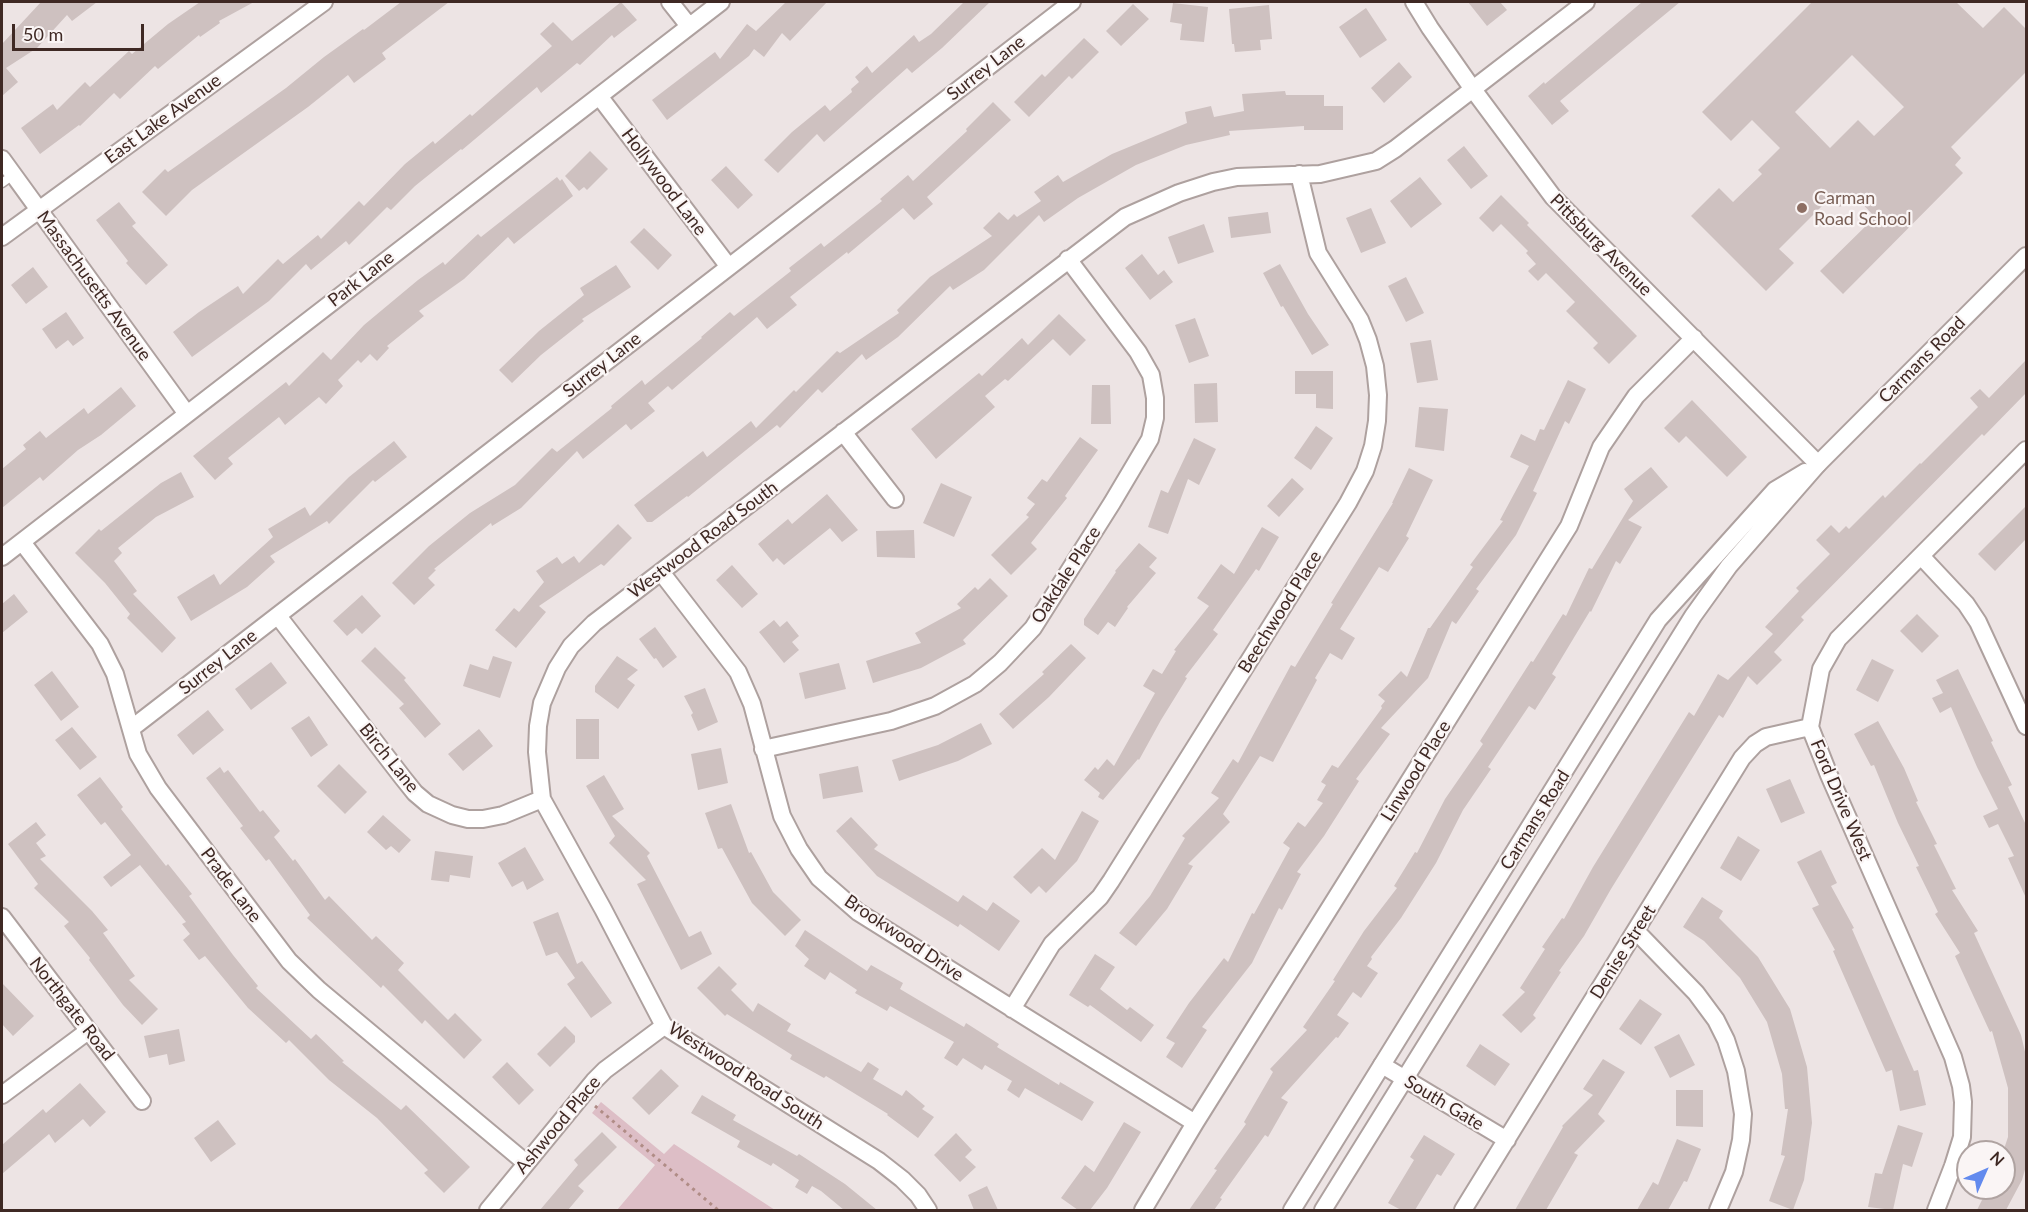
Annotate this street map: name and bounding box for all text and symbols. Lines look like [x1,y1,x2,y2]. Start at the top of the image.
scale bar [15,12,147,50]
text: 50 m [23,23,63,45]
street label: Surrey Lane [943,31,1029,105]
street label: East Lake Avenue [101,70,225,168]
street label: Hollywood Lane [617,124,711,240]
place label: Carman Road School [1814,187,1912,230]
street label: Pittsburg Avenue [1546,190,1656,300]
marker: Carman Road School [1795,201,1809,215]
street label: Massachusetts Avenue [32,207,156,365]
street label: Park Lane [324,247,398,311]
street label: Carmans Road [1874,312,1970,408]
street label: Surrey Lane [559,328,645,402]
street label: Westwood Road South [624,477,782,603]
street label: Oakdale Place [1027,523,1105,627]
street label: Beechwood Place [1234,547,1326,677]
street label: Surrey Lane [175,625,261,699]
street label: Linwood Place [1376,717,1456,825]
street label: Birch Lane [355,719,423,797]
street label: Ford Drive West [1806,736,1876,864]
street label: Carmans Road [1496,766,1574,874]
street label: Prade Lane [196,843,266,927]
street label: Brookwood Drive [840,890,968,986]
street label: Denise Street [1586,901,1660,1003]
street label: Northgate Road [25,953,119,1065]
street label: Westwood Road South [664,1018,828,1134]
street label: South Gate [1400,1071,1488,1135]
street label: Ashwood Place [511,1072,605,1178]
north arrow [1956,1140,2016,1200]
text: N [1987,1147,2009,1169]

